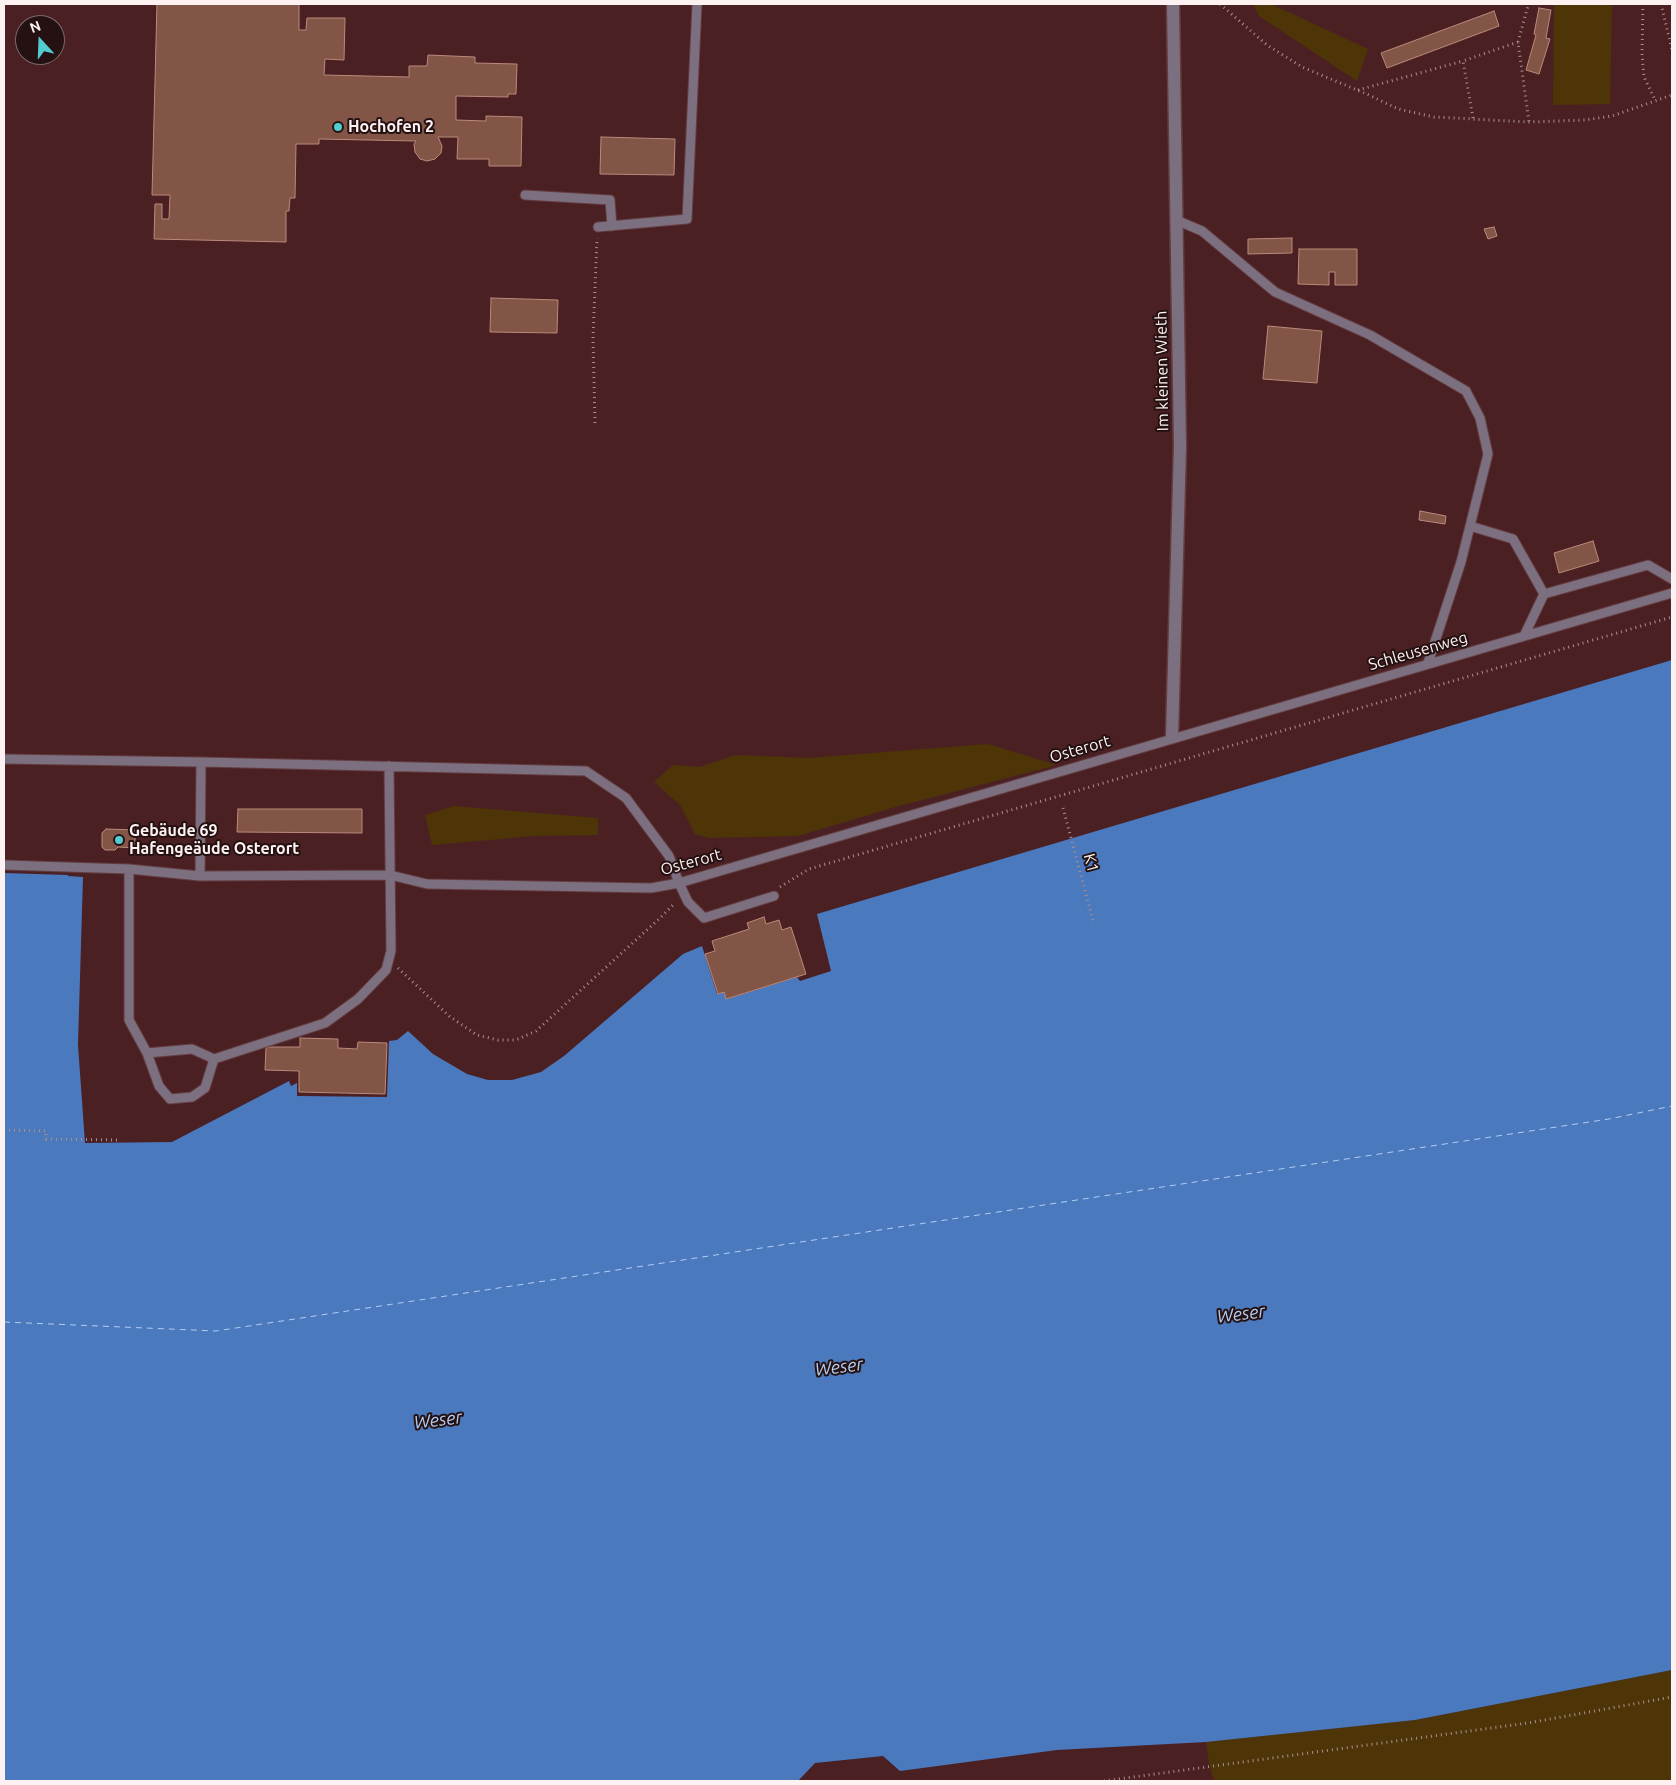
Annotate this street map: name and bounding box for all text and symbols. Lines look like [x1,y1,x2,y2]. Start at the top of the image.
north arrow [15,15,65,65]
text: N [28,18,43,36]
place label: Hochofen 2 [348,117,434,137]
marker: Hochofen 2 [332,121,344,133]
street label: Im kleinen Wieth [1151,311,1173,431]
street label: Schleusenweg [1366,628,1470,674]
street label: Osterort [1047,731,1113,767]
place label: Gebäude 69 Hafengeäude Osterort [129,821,299,859]
marker: Gebäude 69 Hafengeäude Osterort [113,834,125,846]
street label: Osterort [658,845,724,879]
street label: K1 [1079,851,1103,875]
water label: Weser [1216,1300,1266,1328]
water label: Weser [814,1353,864,1381]
water label: Weser [413,1406,463,1434]

